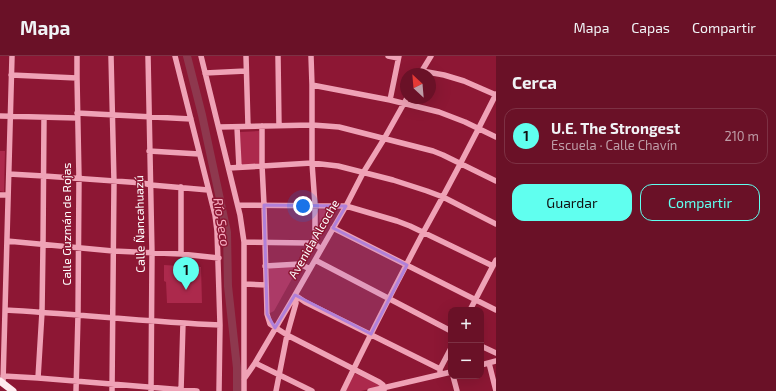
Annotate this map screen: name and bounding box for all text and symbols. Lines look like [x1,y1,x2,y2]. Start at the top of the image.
text: Mapa [20,16,70,39]
text: Mapa [574,19,609,36]
text: Capas [631,19,670,36]
text: Compartir [692,19,756,36]
north arrow [400,68,436,104]
text: Cerca [512,72,557,92]
text: U.E. The Strongest [551,119,680,137]
text: 1 [523,128,529,144]
text: 210 m [724,128,759,144]
text: Escuela · Calle Chavín [551,137,677,153]
street label: Calle Guzmán de Rojas [59,163,74,285]
street label: Calle Ñancahuazú [131,175,147,273]
button: Guardar [512,184,632,221]
button: Compartir [640,184,760,221]
water label: Río Seco [210,196,234,248]
your location [293,196,313,216]
street label: Avenida Alcoche [285,197,341,280]
pin: 1 [173,257,199,290]
map controls [448,307,484,379]
button: + [448,307,484,343]
button: − [448,343,484,379]

